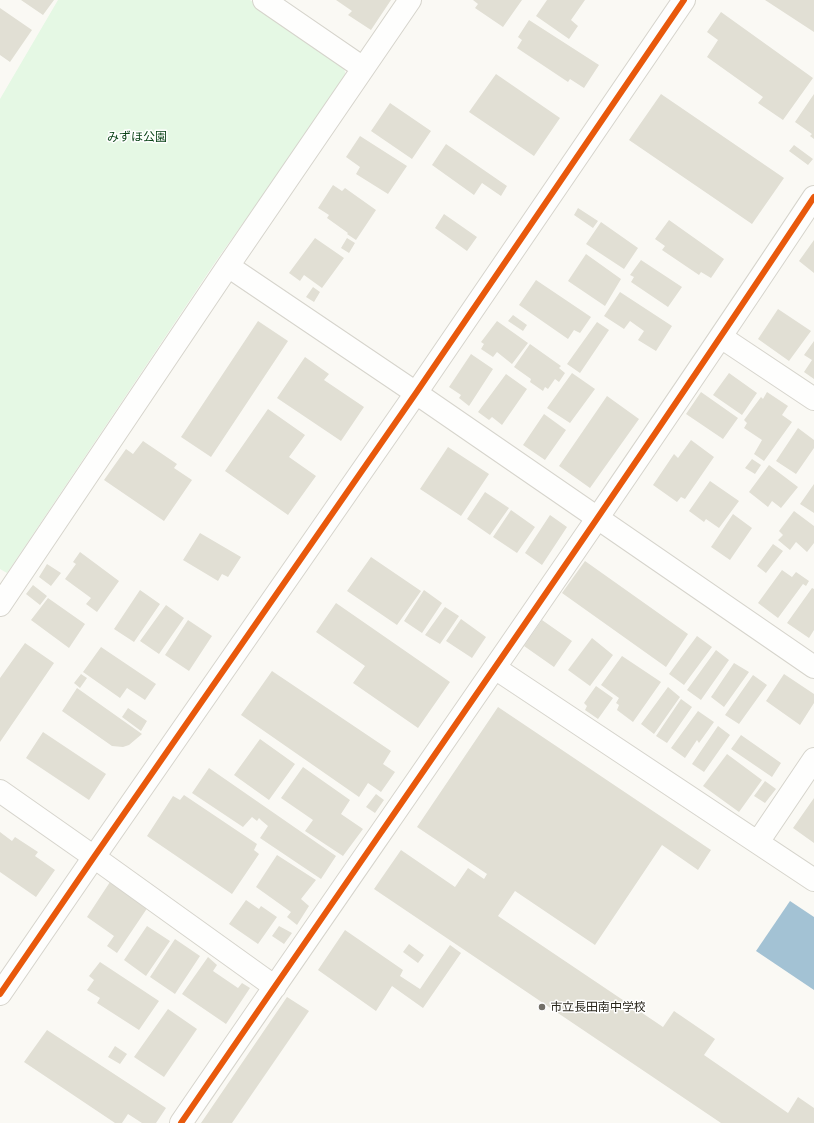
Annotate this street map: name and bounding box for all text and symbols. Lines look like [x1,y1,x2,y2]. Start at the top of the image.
park label: みずほ公園 [107,130,167,144]
place label: 市立長田南中学校 [550,1000,646,1014]
marker: 市立長田南中学校 [537,1002,547,1012]

